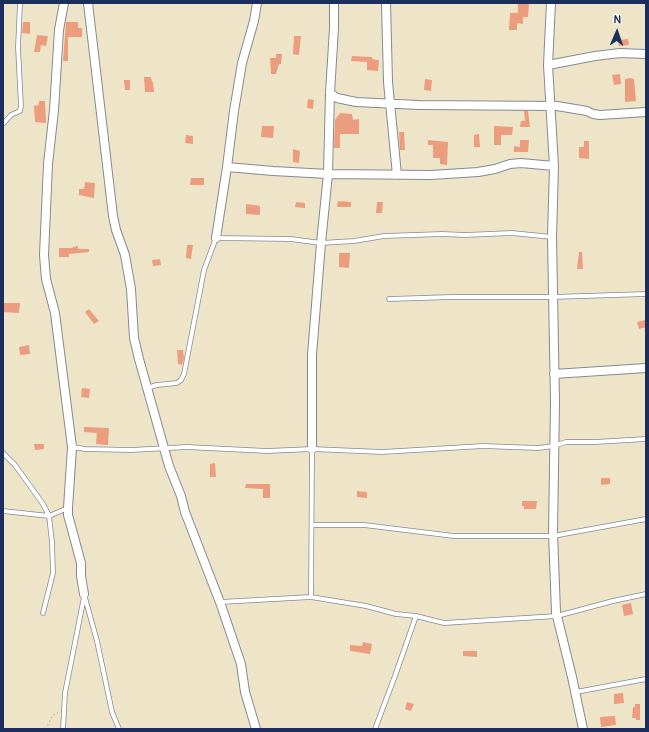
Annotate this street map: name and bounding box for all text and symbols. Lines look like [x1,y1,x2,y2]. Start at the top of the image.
north arrow [597,12,637,52]
text: N [613,13,621,26]

